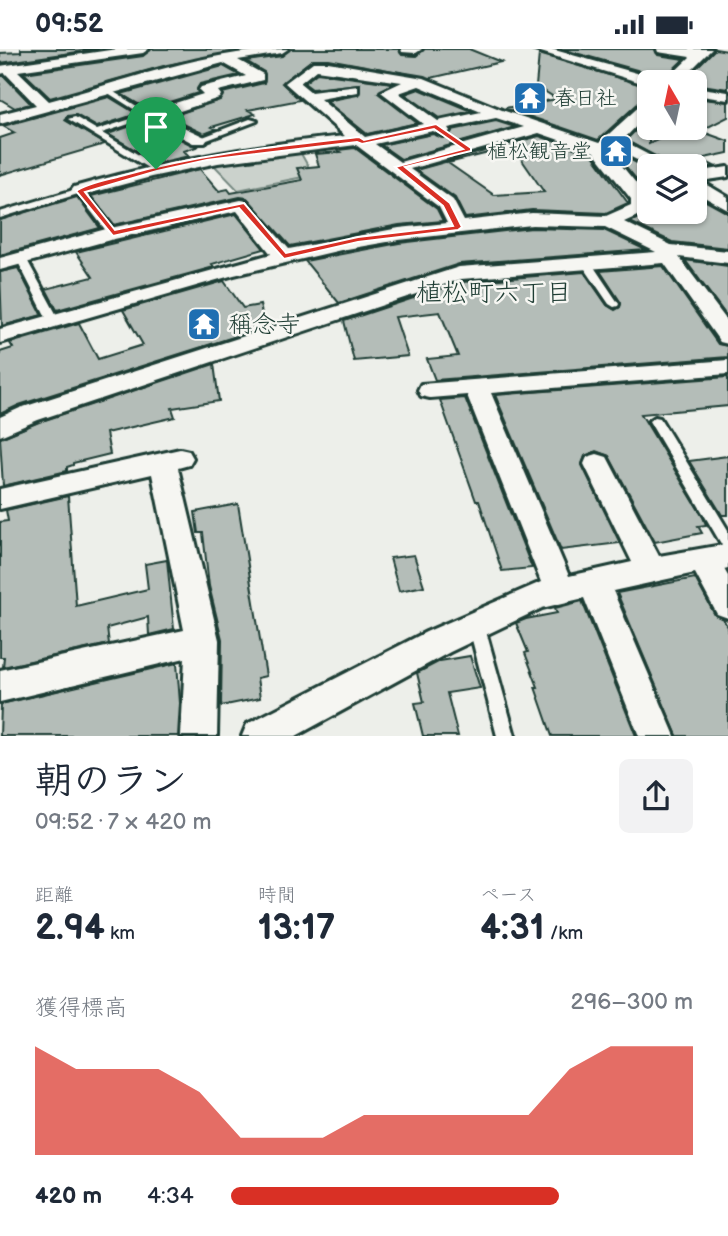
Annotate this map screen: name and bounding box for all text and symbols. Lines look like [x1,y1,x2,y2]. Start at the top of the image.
text: 09:52 [35,9,103,40]
north arrow [637,70,707,140]
map controls [637,70,707,224]
temple icon: 春日社 [511,79,549,117]
place label: 春日社 [554,86,617,111]
pin [126,97,186,169]
icon: arrive [137,108,175,146]
temple icon: 植松観音堂 [597,132,635,170]
place label: 植松観音堂 [487,139,592,164]
button: layers [637,154,707,224]
district label: 植松町六丁目 [416,278,572,309]
temple icon: 稱念寺 [185,305,223,343]
place label: 稱念寺 [228,310,300,339]
text: 朝のラン [35,759,187,804]
button: share [619,759,693,833]
text: 09:52 · 7 × 420 m [35,808,212,836]
text: 距離 [35,884,73,907]
text: 時間 [258,884,296,907]
text: ペース [480,884,536,907]
text: 2.94 [35,907,105,950]
text: 13:17 [258,907,335,950]
text: 4:31 [480,907,545,950]
text: km [105,922,135,945]
text: /km [545,922,583,945]
text: 296–300 m [571,988,693,1016]
text: 獲得標高 [35,994,127,1022]
text: 420 m [35,1182,102,1210]
text: 4:34 [147,1182,194,1210]

